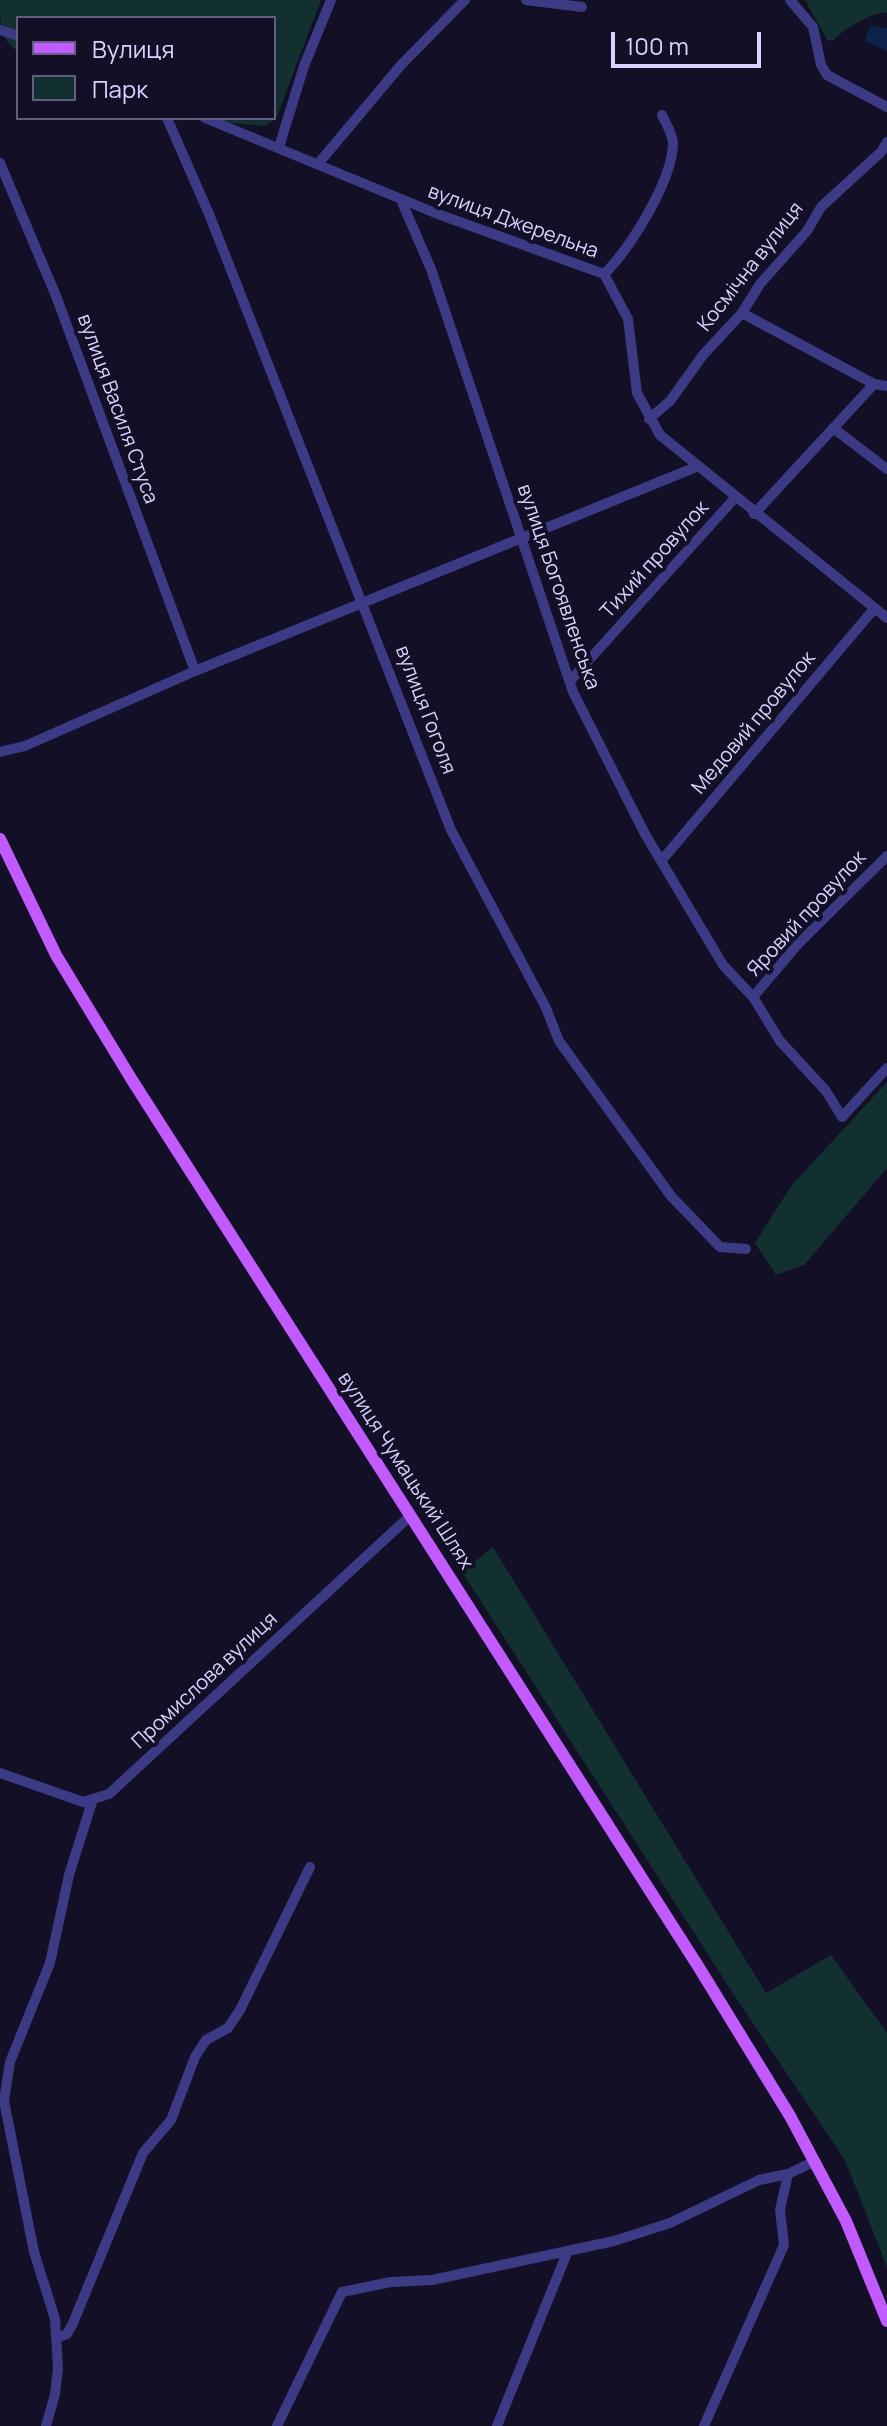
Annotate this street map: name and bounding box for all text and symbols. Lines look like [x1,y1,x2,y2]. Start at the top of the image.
legend [16,16,276,120]
scale bar [615,16,765,66]
text: 100 m [625,29,689,62]
text: Вулиця [92,32,174,65]
text: Парк [92,72,148,105]
street label: вулиця Джерельна [425,180,601,264]
street label: Космічна вулиця [693,198,809,336]
street label: вулиця Василя Стуса [72,311,162,507]
street label: вулиця Богоявленська [512,481,604,693]
street label: Тихий провулок [596,496,714,624]
street label: вулиця Гоголя [390,642,460,778]
street label: Медовий провулок [687,647,821,799]
street label: Яровий провулок [743,846,871,982]
street label: вулиця Чумацький Шлях [332,1368,478,1574]
street label: Промислова вулиця [127,1608,283,1754]

